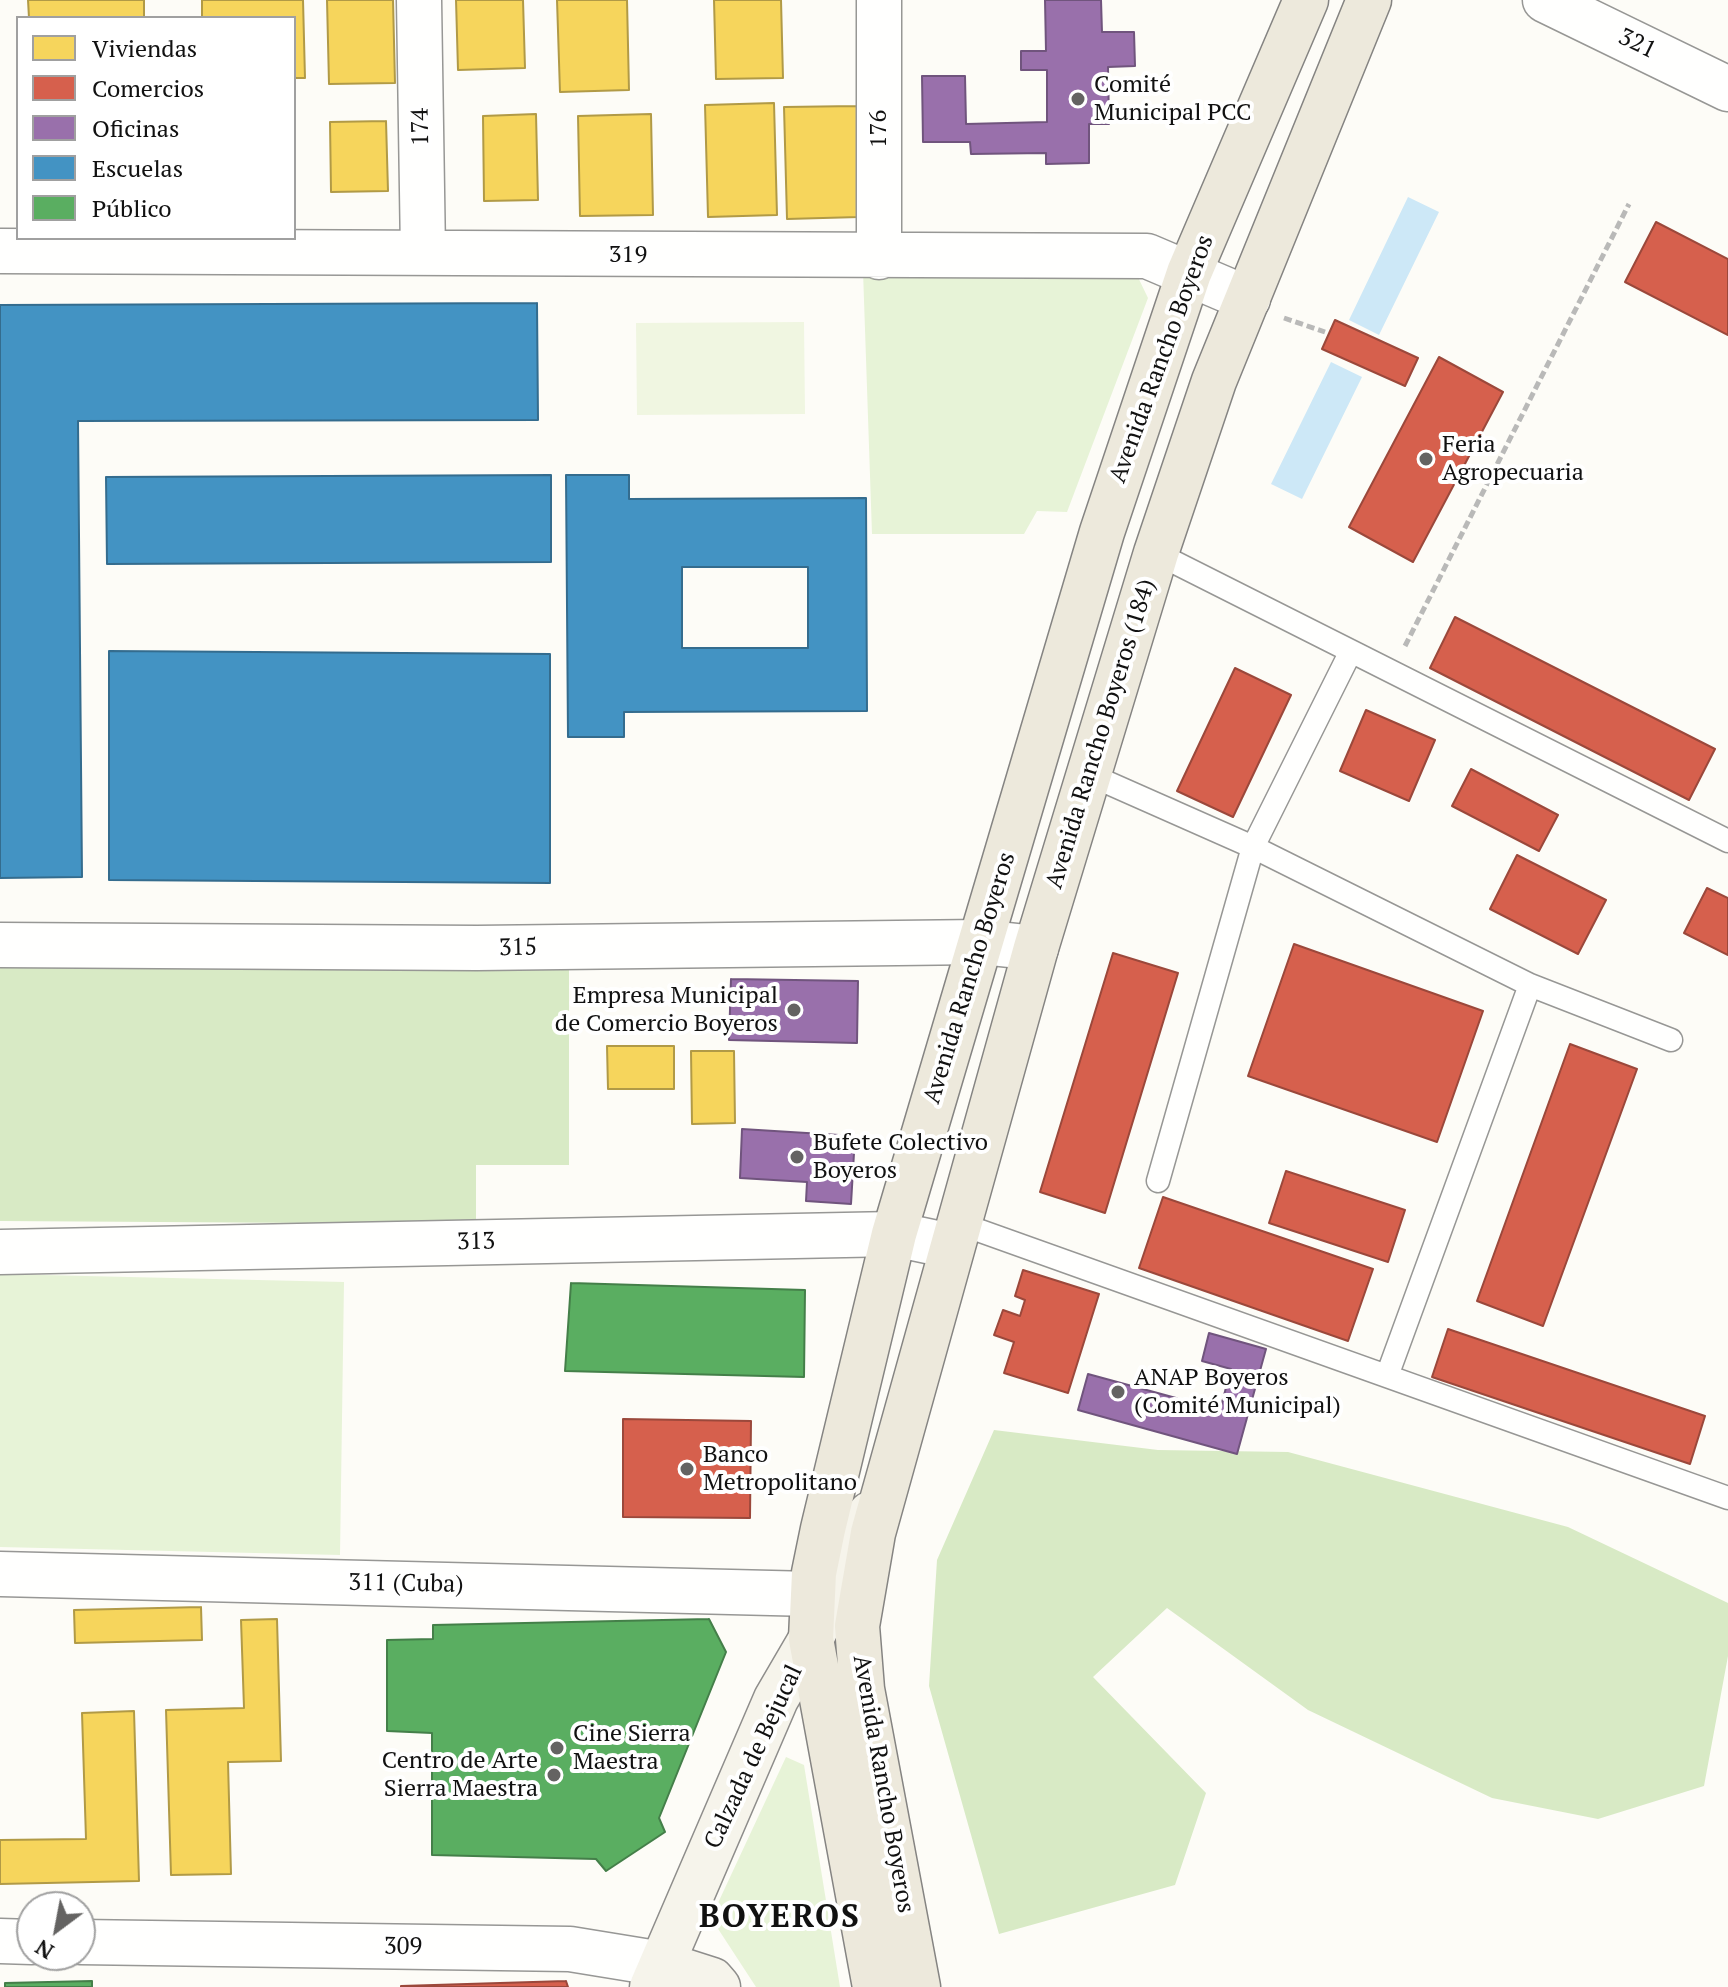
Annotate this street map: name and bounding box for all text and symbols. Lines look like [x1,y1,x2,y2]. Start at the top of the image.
legend [16,16,296,240]
street label: 321 [1613,23,1661,65]
text: Viviendas [92,32,197,64]
place label: Comité Municipal PCC [1094,71,1252,127]
text: Comercios [92,72,204,104]
marker: Comité Municipal PCC [1069,90,1087,108]
street label: 174 [406,108,436,146]
street label: 176 [865,110,893,148]
text: Oficinas [92,112,179,144]
text: Escuelas [92,152,183,184]
text: Público [92,192,172,224]
street label: Avenida Rancho Boyeros [1104,231,1220,487]
street label: 319 [609,241,647,269]
place label: Feria Agropecuaria [1442,431,1584,487]
marker: Feria Agropecuaria [1417,450,1435,468]
street label: Avenida Rancho Boyeros (184) [1040,576,1162,892]
street label: Avenida Rancho Boyeros [918,849,1022,1107]
street label: 315 [499,933,537,963]
place label: Empresa Municipal de Comercio Boyeros [555,982,778,1038]
marker: Empresa Municipal de Comercio Boyeros [785,1001,803,1019]
place label: Bufete Colectivo Boyeros [813,1129,988,1185]
marker: Bufete Colectivo Boyeros [788,1148,806,1166]
street label: 313 [457,1227,495,1257]
place label: ANAP Boyeros (Comité Municipal) [1134,1364,1341,1420]
marker: ANAP Boyeros (Comité Municipal) [1109,1383,1127,1401]
place label: Banco Metropolitano [703,1441,857,1497]
marker: Banco Metropolitano [678,1460,696,1478]
street label: 311 (Cuba) [348,1569,464,1599]
street label: Avenida Rancho Boyeros [846,1653,920,1915]
street label: Calzada de Bejucal [699,1661,809,1853]
place label: Cine Sierra Maestra [573,1720,691,1776]
marker: Cine Sierra Maestra [548,1739,566,1757]
place label: Centro de Arte Sierra Maestra [382,1747,538,1803]
marker: Centro de Arte Sierra Maestra [545,1766,563,1784]
north arrow [16,1891,96,1971]
district label: BOYEROS [699,1899,861,1937]
street label: 309 [384,1932,422,1962]
text: N [29,1933,59,1967]

